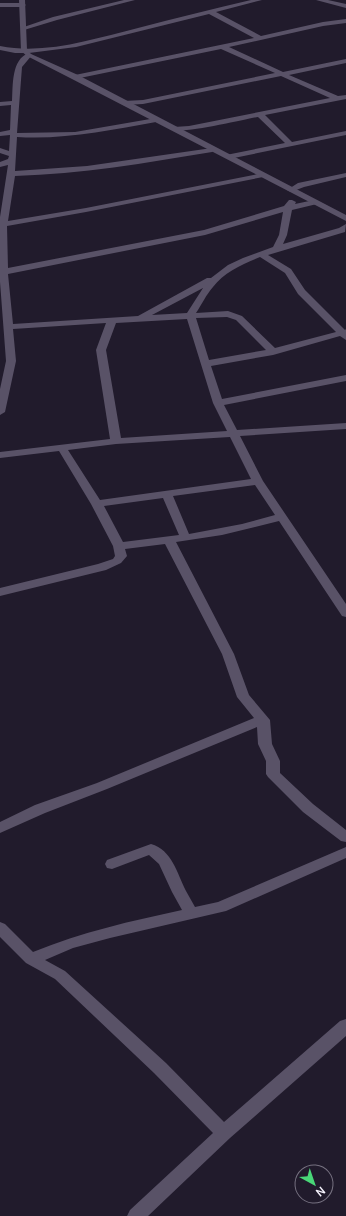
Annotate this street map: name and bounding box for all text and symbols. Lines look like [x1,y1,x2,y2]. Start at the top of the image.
north arrow [294,1164,334,1204]
text: N [313,1184,329,1200]

